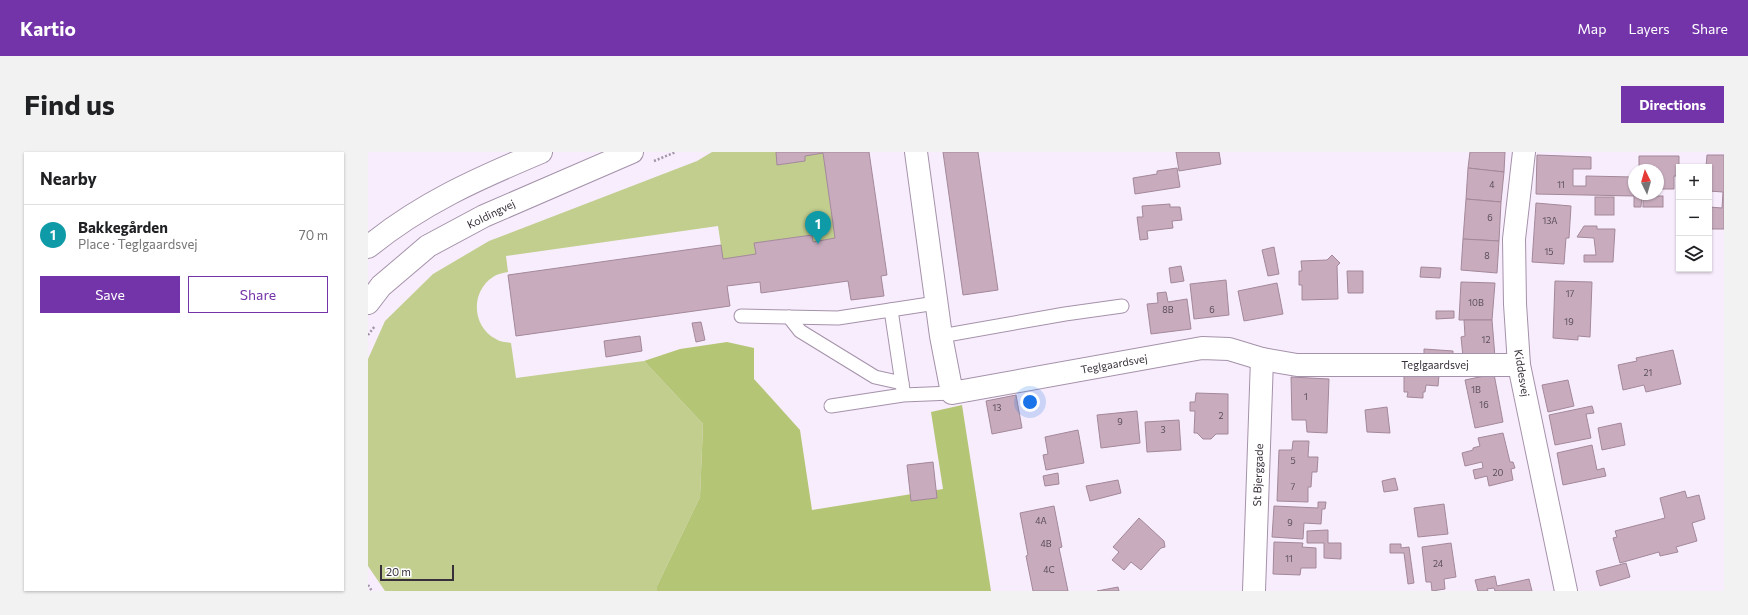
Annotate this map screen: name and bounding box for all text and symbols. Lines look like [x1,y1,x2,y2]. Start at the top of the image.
text: Kartio [20,17,76,40]
text: Map [1578,20,1606,37]
text: Layers [1628,20,1670,37]
text: Share [1692,20,1728,37]
button: Directions [1621,86,1724,123]
text: Find us [24,87,115,121]
north arrow [1628,164,1664,200]
map controls [1676,164,1712,272]
button: + [1676,164,1712,200]
text: Nearby [40,168,97,189]
house number: 4 [1489,179,1495,190]
house number: 11 [1557,179,1565,190]
street label: Koldingvej [465,196,517,231]
button: − [1676,200,1712,236]
pin: 1 [805,211,831,244]
house number: 6 [1487,212,1493,223]
house number: 13A [1543,215,1558,226]
text: Bakkegården [78,218,168,236]
text: 1 [50,227,56,243]
text: 70 m [299,227,328,243]
text: Place · Teglgaardsvej [78,236,198,252]
button: layers [1676,236,1712,272]
house number: 15 [1544,246,1554,257]
house number: 8 [1484,250,1490,261]
button: Save [40,276,180,313]
button: Share [188,276,328,313]
house number: 17 [1566,288,1575,299]
house number: 10B [1468,297,1484,308]
house number: 8B [1162,304,1174,315]
house number: 6 [1209,304,1215,315]
house number: 19 [1564,316,1574,327]
house number: 12 [1482,334,1490,345]
street label: Kiddesvej [1512,348,1533,398]
street label: Teglgaardsvej [1079,351,1149,376]
street label: Teglgaardsvej [1401,358,1469,371]
house number: 21 [1644,367,1652,378]
house number: 1B [1471,384,1481,395]
house number: 1 [1304,391,1308,402]
your location [1020,392,1040,412]
house number: 16 [1479,399,1489,410]
house number: 13 [993,402,1001,413]
house number: 2 [1219,410,1224,421]
house number: 9 [1117,416,1123,427]
house number: 3 [1160,424,1166,435]
street label: St Bjerggade [1250,443,1265,507]
house number: 5 [1290,455,1296,466]
house number: 20 [1493,467,1504,478]
house number: 7 [1291,481,1296,492]
house number: 4A [1035,515,1047,526]
house number: 9 [1287,517,1293,528]
house number: 4B [1040,538,1052,549]
house number: 11 [1285,553,1293,564]
house number: 24 [1433,558,1444,569]
scale bar [380,563,454,582]
house number: 4C [1043,564,1055,575]
text: 20 m [386,565,411,578]

